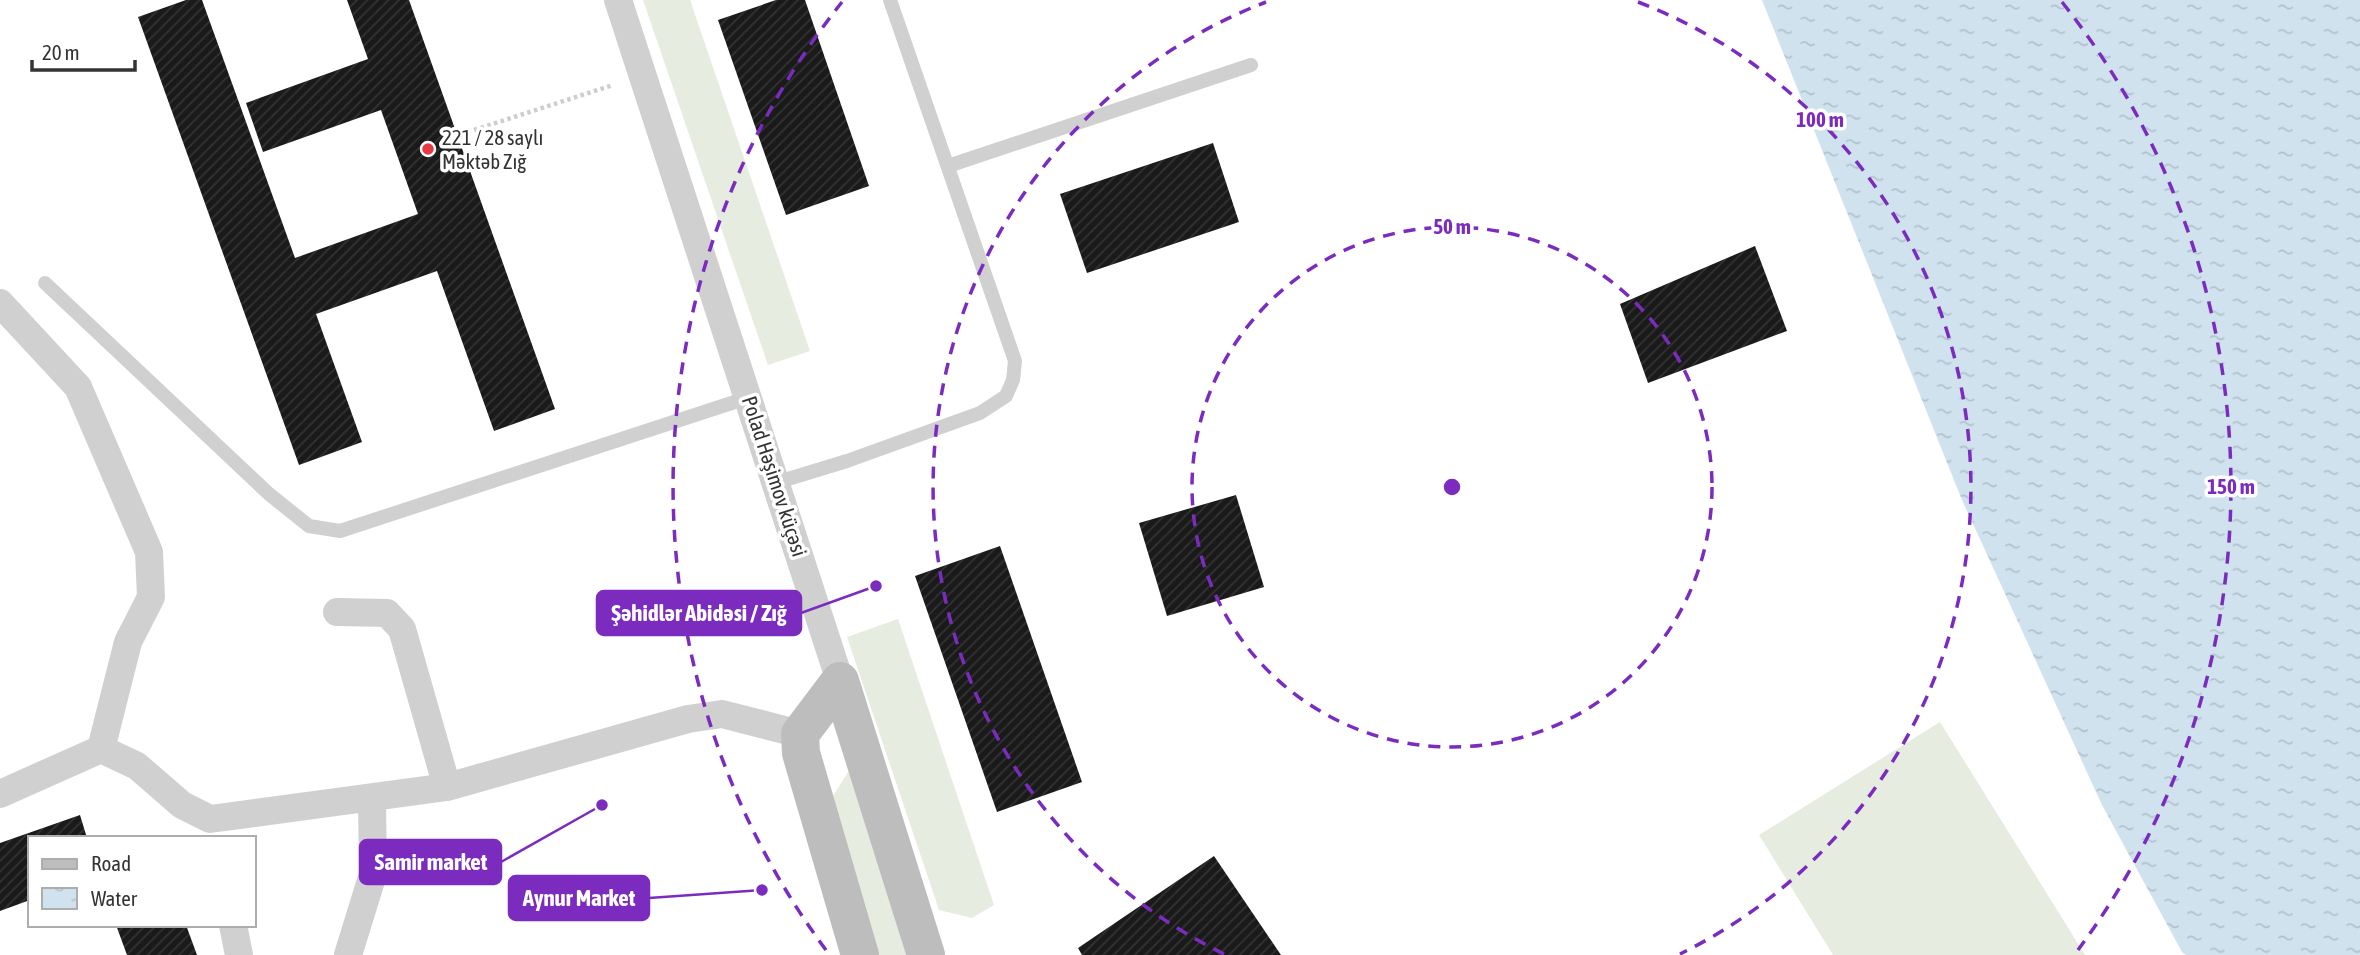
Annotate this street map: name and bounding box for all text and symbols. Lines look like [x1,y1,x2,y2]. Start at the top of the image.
scale bar [32,28,135,72]
text: 20 m [42,40,80,64]
text: 100 m [1796,107,1844,131]
place label: 221 / 28 saylı Məktəb Zığ [442,125,543,173]
marker: 221 / 28 saylı Məktəb Zığ [420,141,436,157]
text: 50 m [1433,214,1471,238]
street label: Polad Həşimov küçəsi [738,393,812,559]
text: 150 m [2207,474,2255,498]
centre of rings [1440,475,1464,499]
callout: Şəhidlər Abidəsi / Zığ [597,591,801,635]
text: Şəhidlər Abidəsi / Zığ [611,600,787,626]
legend [28,836,256,927]
callout: Samir market [360,840,501,884]
text: Samir market [375,849,488,875]
text: Road [91,851,131,875]
callout: Aynur Market [509,876,649,920]
text: Aynur Market [522,885,636,911]
text: Water [91,886,138,910]

